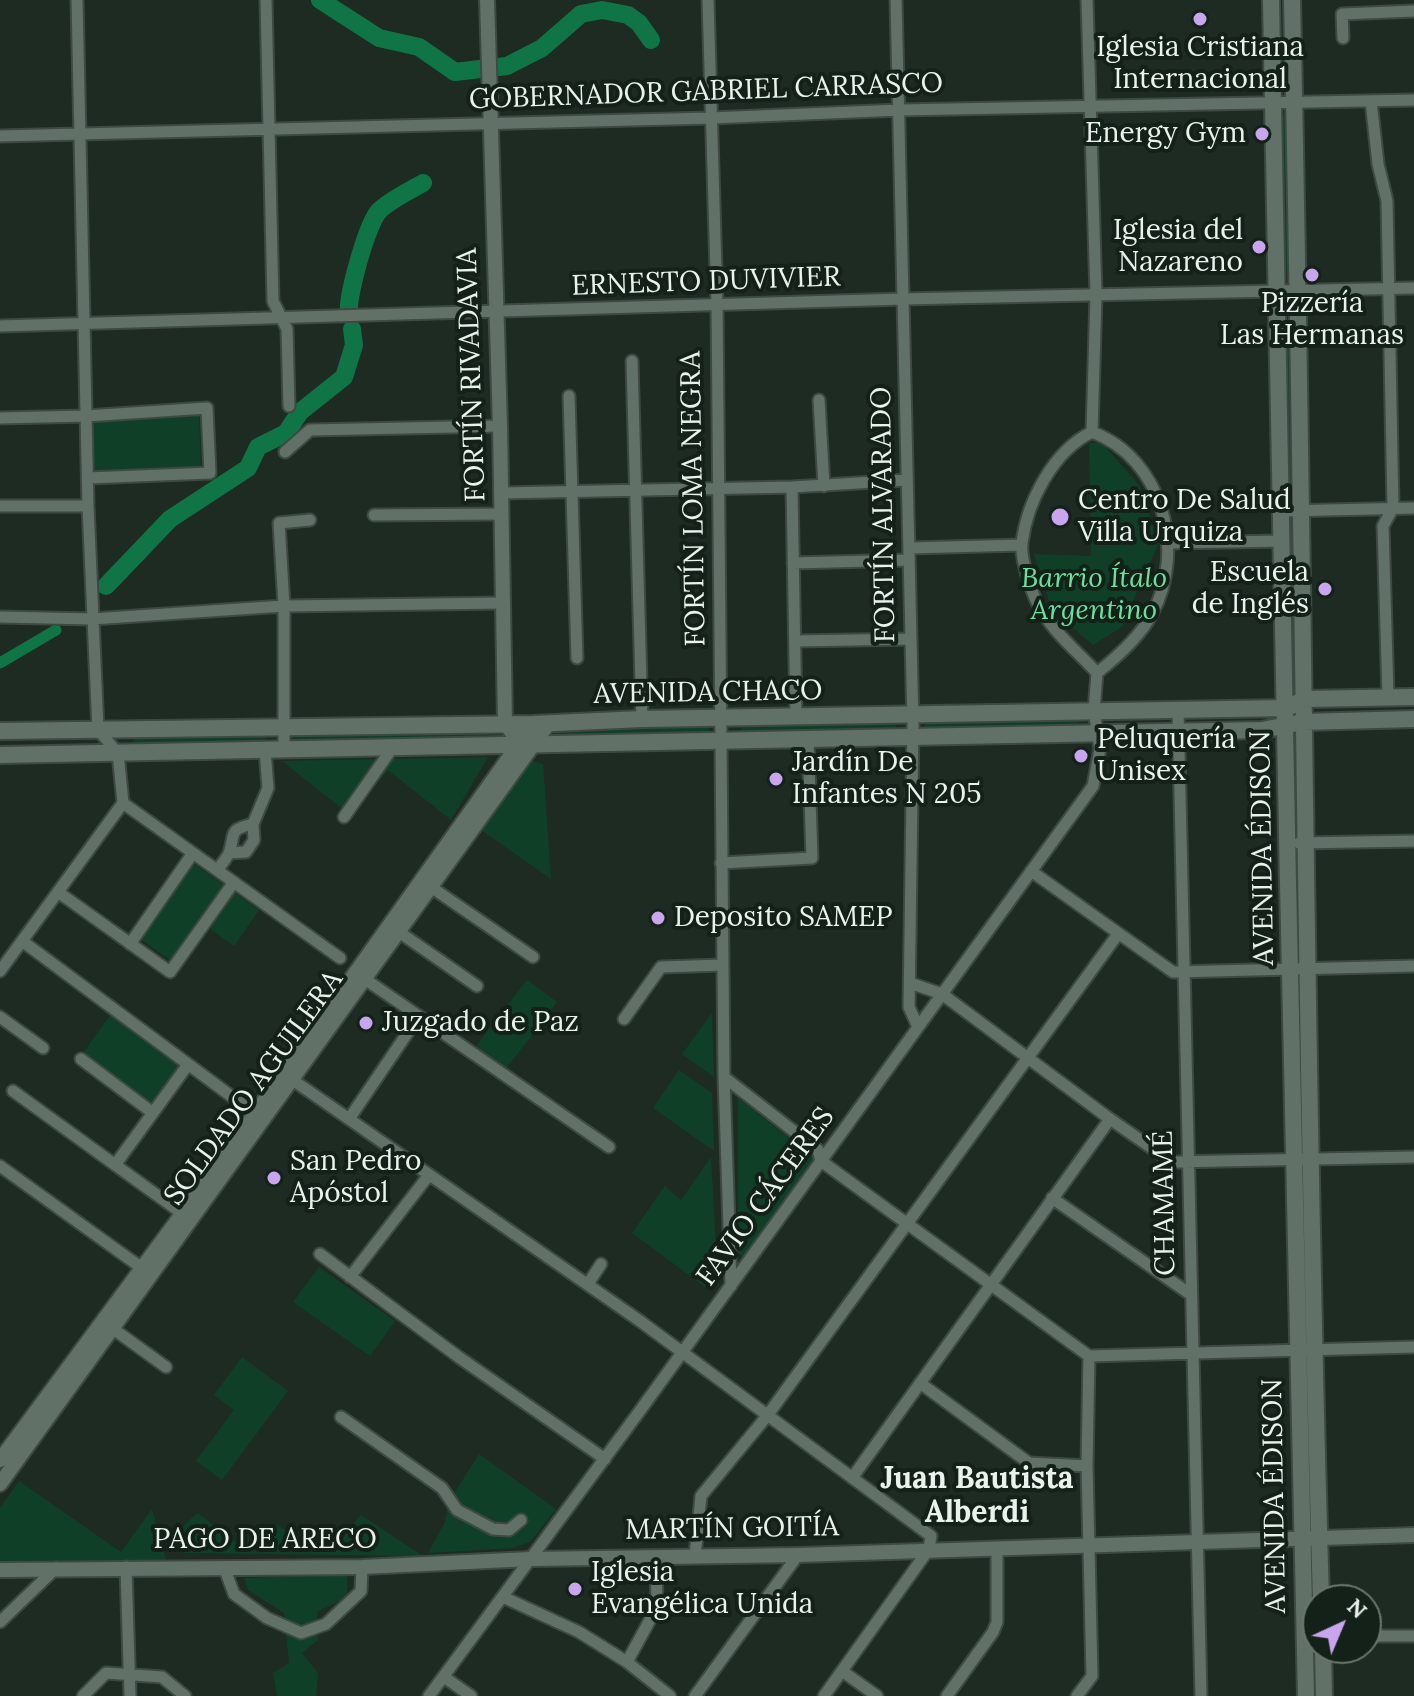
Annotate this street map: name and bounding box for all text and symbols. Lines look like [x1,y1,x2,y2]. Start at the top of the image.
marker: Iglesia Cristiana Internacional [1191,10,1209,28]
place label: Iglesia Cristiana Internacional [1096,31,1304,97]
street label: GOBERNADOR GABRIEL CARRASCO [468,67,944,117]
place label: Energy Gym [1085,117,1246,151]
marker: Energy Gym [1253,125,1271,143]
place label: Iglesia del Nazareno [1113,214,1243,280]
marker: Iglesia del Nazareno [1250,238,1268,256]
street label: FORTÍN RIVADAVIA [451,247,493,503]
street label: ERNESTO DUVIVIER [571,261,841,303]
marker: Pizzería Las Hermanas [1303,266,1321,284]
place label: Pizzería Las Hermanas [1220,287,1404,353]
street label: FORTÍN LOMA NEGRA [675,351,713,647]
street label: FORTÍN ALVARADO [865,386,903,644]
place label: Centro De Salud Villa Urquiza [1078,484,1291,550]
marker: Centro De Salud Villa Urquiza [1049,506,1071,528]
place label: Escuela de Inglés [1192,556,1309,622]
park label: Barrio Ítalo Argentino [1021,562,1167,628]
marker: Escuela de Inglés [1316,580,1334,598]
street label: AVENIDA CHACO [593,674,823,712]
place label: Peluquería Unisex [1097,723,1236,789]
street label: AVENIDA ÉDISON [1244,730,1282,966]
place label: Jardín De Infantes N 205 [792,746,982,812]
marker: Peluquería Unisex [1072,747,1090,765]
marker: Jardín De Infantes N 205 [767,770,785,788]
place label: Deposito SAMEP [674,901,892,935]
marker: Deposito SAMEP [649,909,667,927]
street label: SOLDADO AGUILERA [158,964,350,1212]
place label: Juzgado de Paz [382,1006,579,1040]
marker: Juzgado de Paz [357,1014,375,1032]
street label: FAVIO CÁCERES [690,1101,842,1293]
street label: CHAMAMÉ [1147,1130,1183,1276]
place label: San Pedro Apóstol [290,1145,421,1211]
marker: San Pedro Apóstol [265,1169,283,1187]
street label: AVENIDA ÉDISON [1256,1378,1294,1614]
district label: Juan Bautista Alberdi [880,1461,1074,1532]
street label: MARTÍN GOITÍA [625,1510,839,1548]
street label: PAGO DE ARECO [153,1523,377,1557]
place label: Iglesia Evangélica Unida [591,1556,813,1622]
marker: Iglesia Evangélica Unida [566,1580,584,1598]
north arrow [1302,1584,1382,1664]
text: N [1341,1592,1373,1624]

